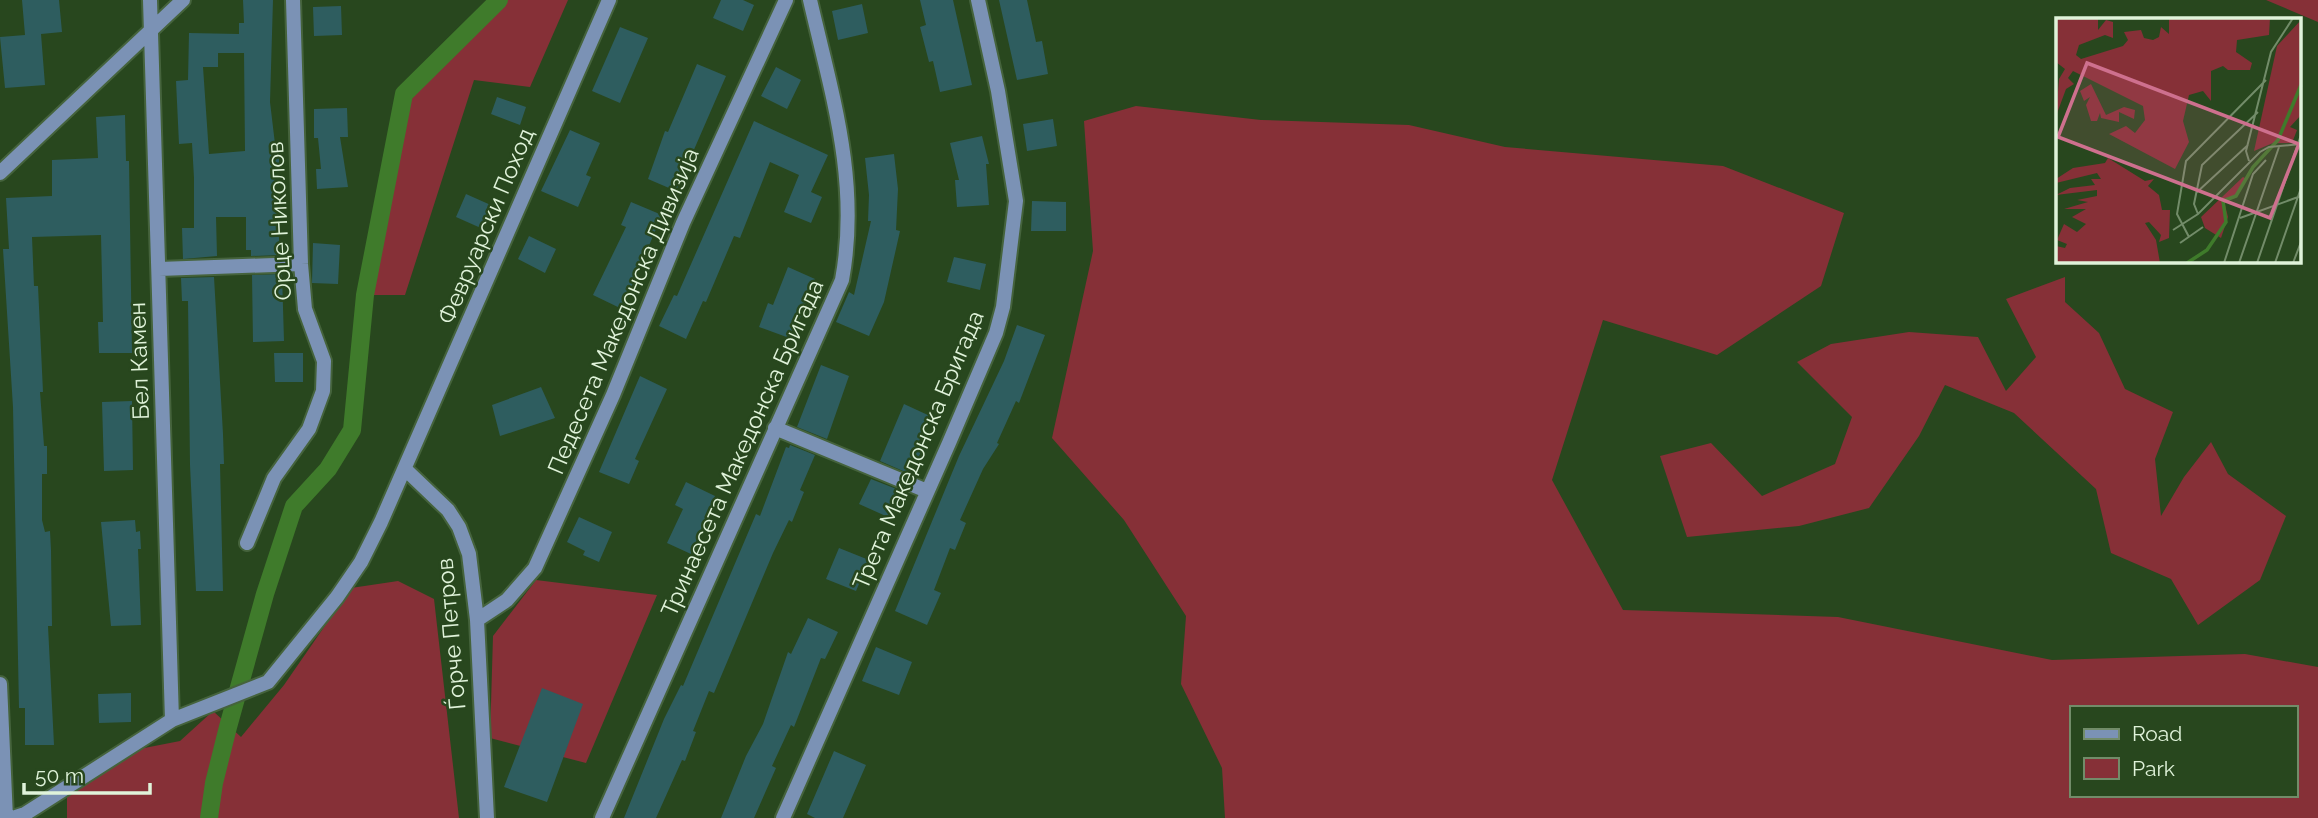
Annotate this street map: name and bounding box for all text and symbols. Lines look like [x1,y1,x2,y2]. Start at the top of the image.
inset map [2056,18,2300,262]
street label: Февруарски Поход [432,124,539,328]
street label: Орце Николов [261,141,296,301]
street label: Педесета Македонска Дивизија [541,144,704,478]
street label: Тринаесета Македонска Бригада [655,275,828,620]
street label: Бел Камен [123,302,154,420]
street label: Трета Македонска Бригада [846,306,989,593]
street label: Ѓорче Петров [430,557,471,711]
legend [2070,706,2297,797]
text: Road [2132,721,2182,746]
scale bar [24,752,150,796]
text: Park [2132,756,2175,781]
text: 50 m [35,763,84,788]

